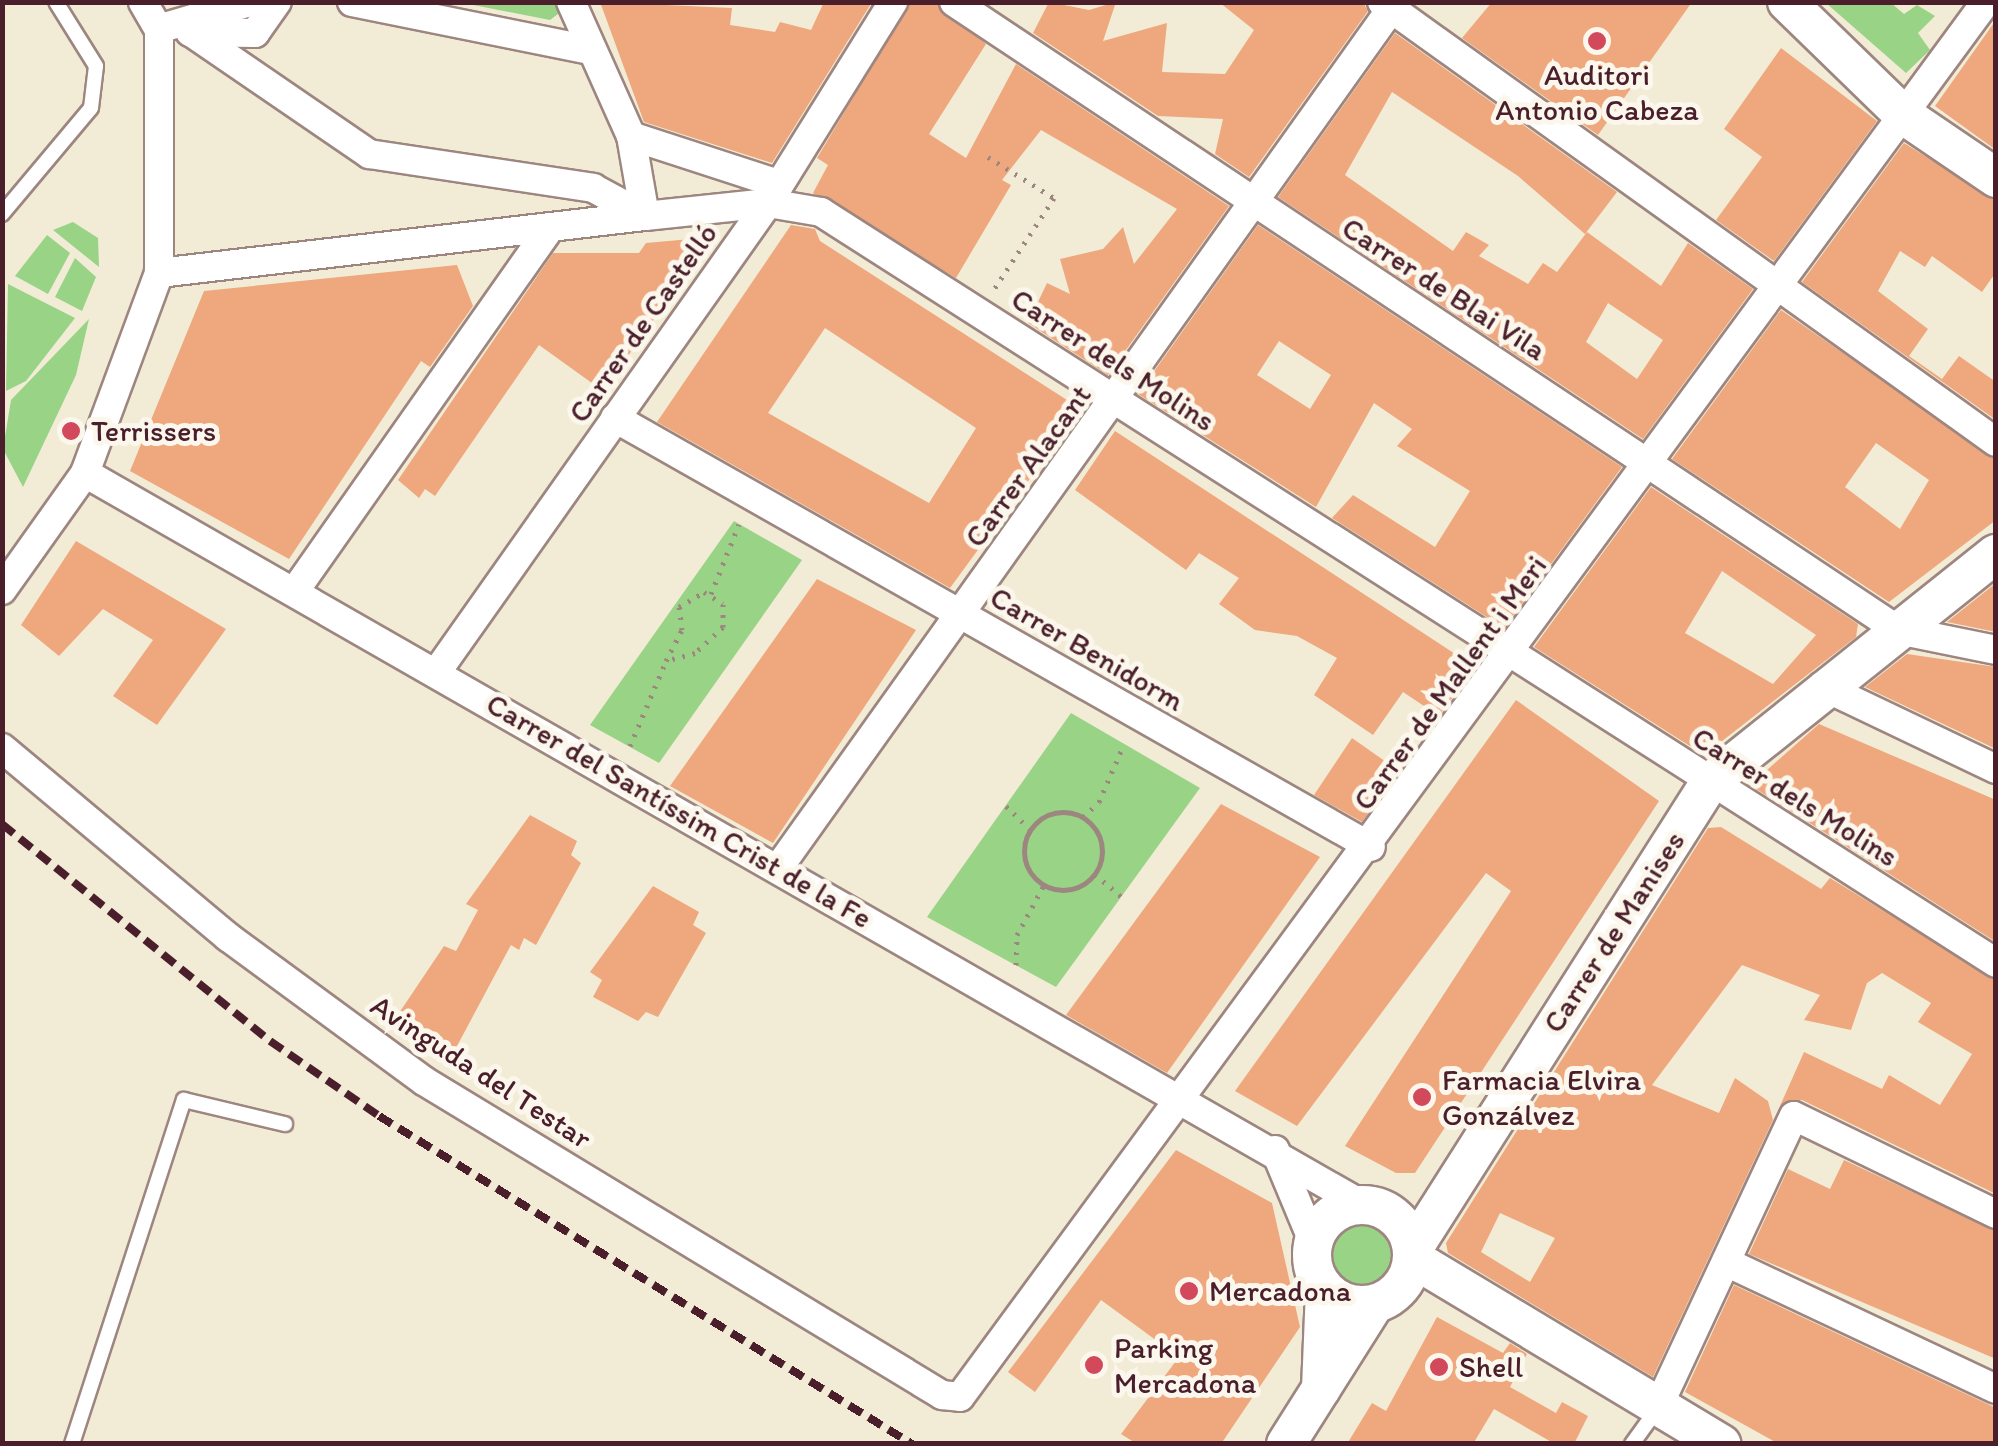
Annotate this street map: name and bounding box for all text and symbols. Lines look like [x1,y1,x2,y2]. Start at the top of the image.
marker: Auditori Antonio Cabeza [1586,30,1608,52]
place label: Auditori Antonio Cabeza [1495,57,1699,128]
street label: Carrer de Blai Vila [1336,210,1552,368]
street label: Carrer de Castelló [561,217,725,429]
street label: Carrer dels Molins [1005,281,1221,439]
street label: Carrer Alacant [957,378,1099,554]
place label: Terrissers [91,413,216,449]
marker: Terrissers [60,420,82,442]
street label: Carrer de Mallent i Meri [1346,549,1554,817]
street label: Carrer Benidorm [984,579,1190,719]
street label: Carrer del Santíssim Crist de la Fe [480,686,878,936]
street label: Carrer dels Molins [1686,719,1904,875]
street label: Carrer de Manises [1535,824,1693,1040]
street label: Avinguda del Testar [365,988,597,1156]
place label: Farmacia Elvira Gonzálvez [1442,1062,1640,1132]
marker: Farmacia Elvira Gonzálvez [1411,1086,1433,1108]
place label: Mercadona [1209,1273,1351,1309]
marker: Mercadona [1178,1280,1200,1302]
place label: Parking Mercadona [1114,1330,1256,1400]
place label: Shell [1459,1349,1523,1385]
marker: Parking Mercadona [1083,1354,1105,1376]
marker: Shell [1428,1356,1450,1378]

